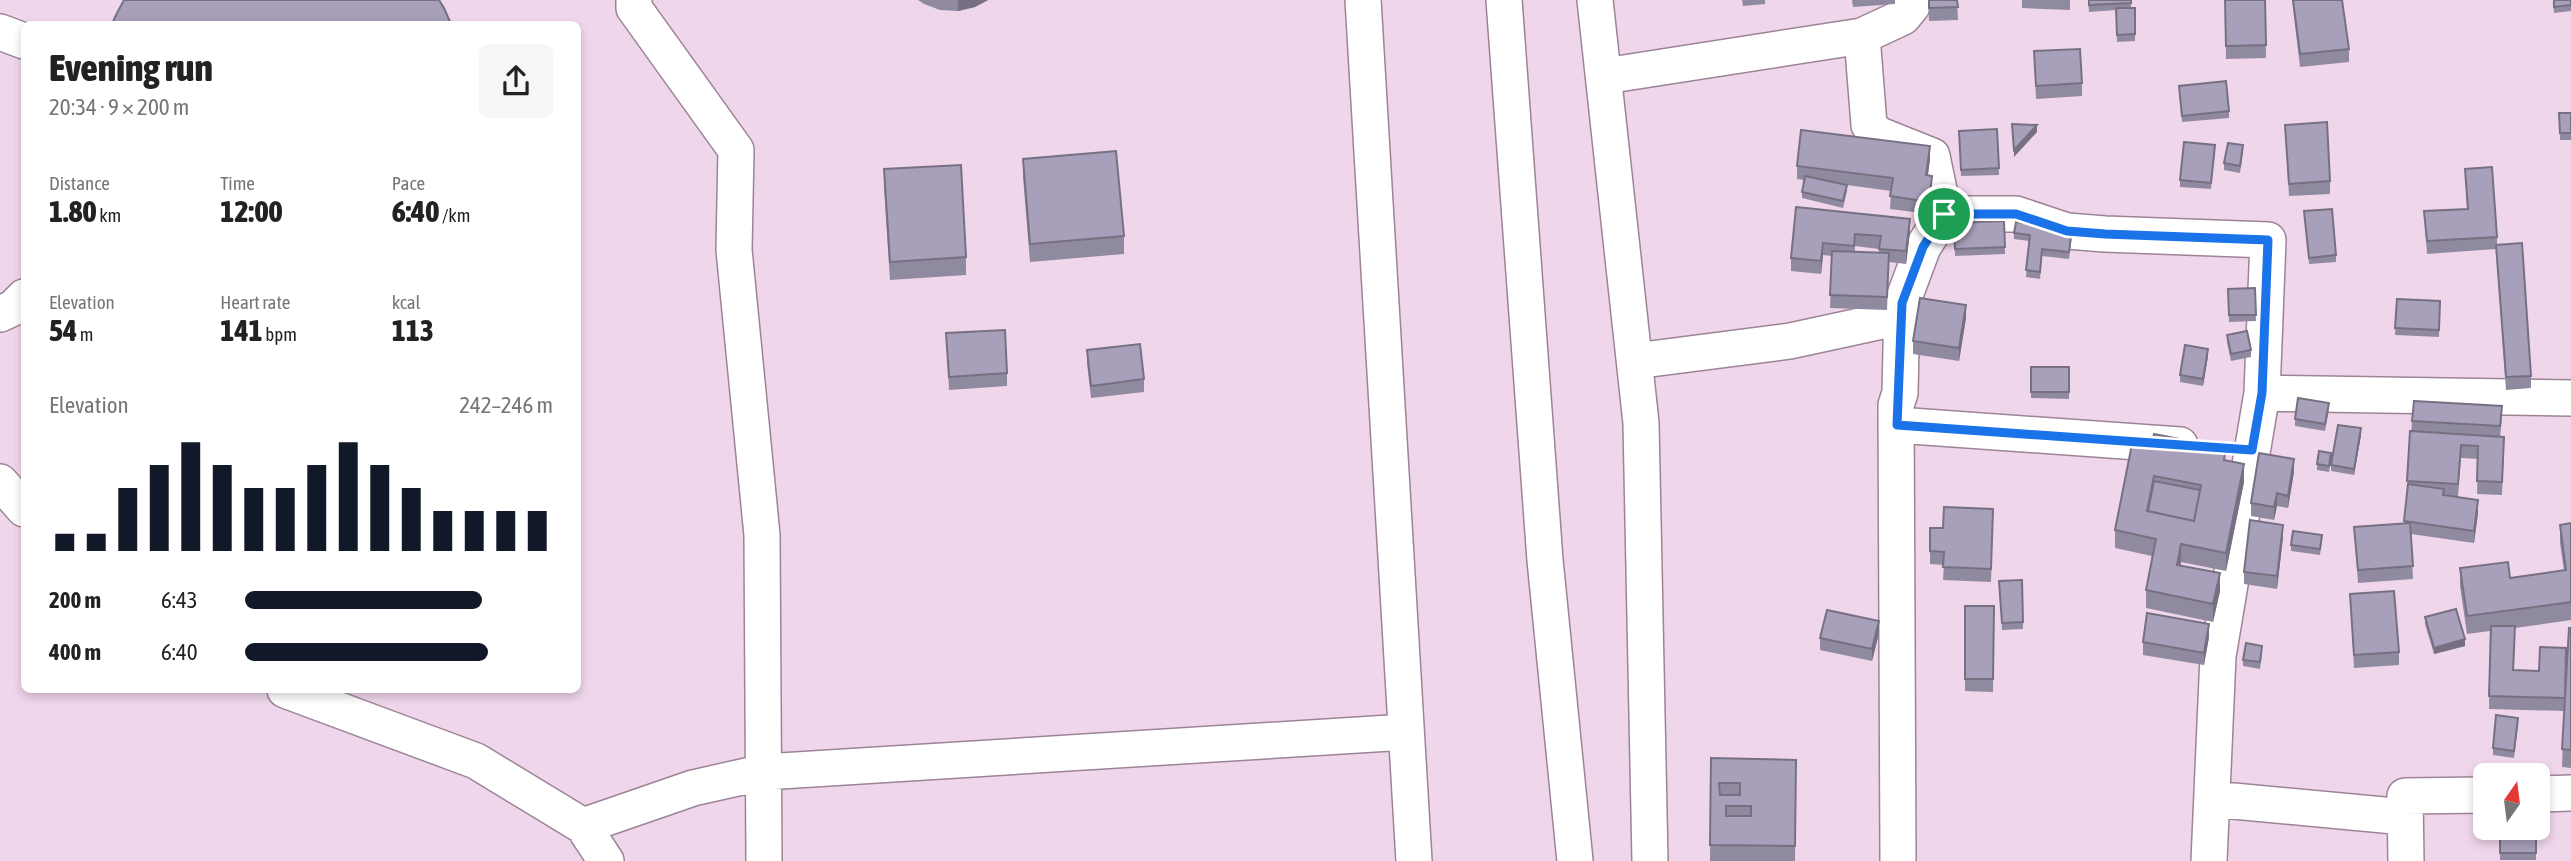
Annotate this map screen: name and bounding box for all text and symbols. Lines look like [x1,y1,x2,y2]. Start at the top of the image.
button: share [479,44,553,118]
text: Evening run [49,46,213,89]
text: 20:34 · 9 × 200 m [49,94,189,120]
text: Distance [49,172,110,194]
text: Time [220,172,255,194]
text: Pace [392,172,425,194]
pin [1914,184,1974,244]
text: 1.80 [49,194,97,228]
text: 12:00 [220,194,283,228]
text: 6:40 [392,194,439,228]
icon: arrive [1925,195,1963,233]
text: km [97,204,121,226]
text: /km [439,204,470,226]
text: Elevation [49,291,115,313]
text: Heart rate [220,291,290,313]
text: kcal [392,291,421,313]
text: 54 [49,313,77,347]
text: 141 [220,313,263,347]
text: 113 [392,313,434,347]
text: m [77,323,94,345]
text: bpm [263,323,297,345]
text: Elevation [49,392,129,418]
text: 242–246 m [459,392,553,418]
text: 200 m [49,587,101,613]
text: 6:43 [161,587,198,613]
text: 400 m [49,639,101,665]
text: 6:40 [161,639,198,665]
north arrow [2473,763,2550,840]
map controls [2473,763,2550,840]

